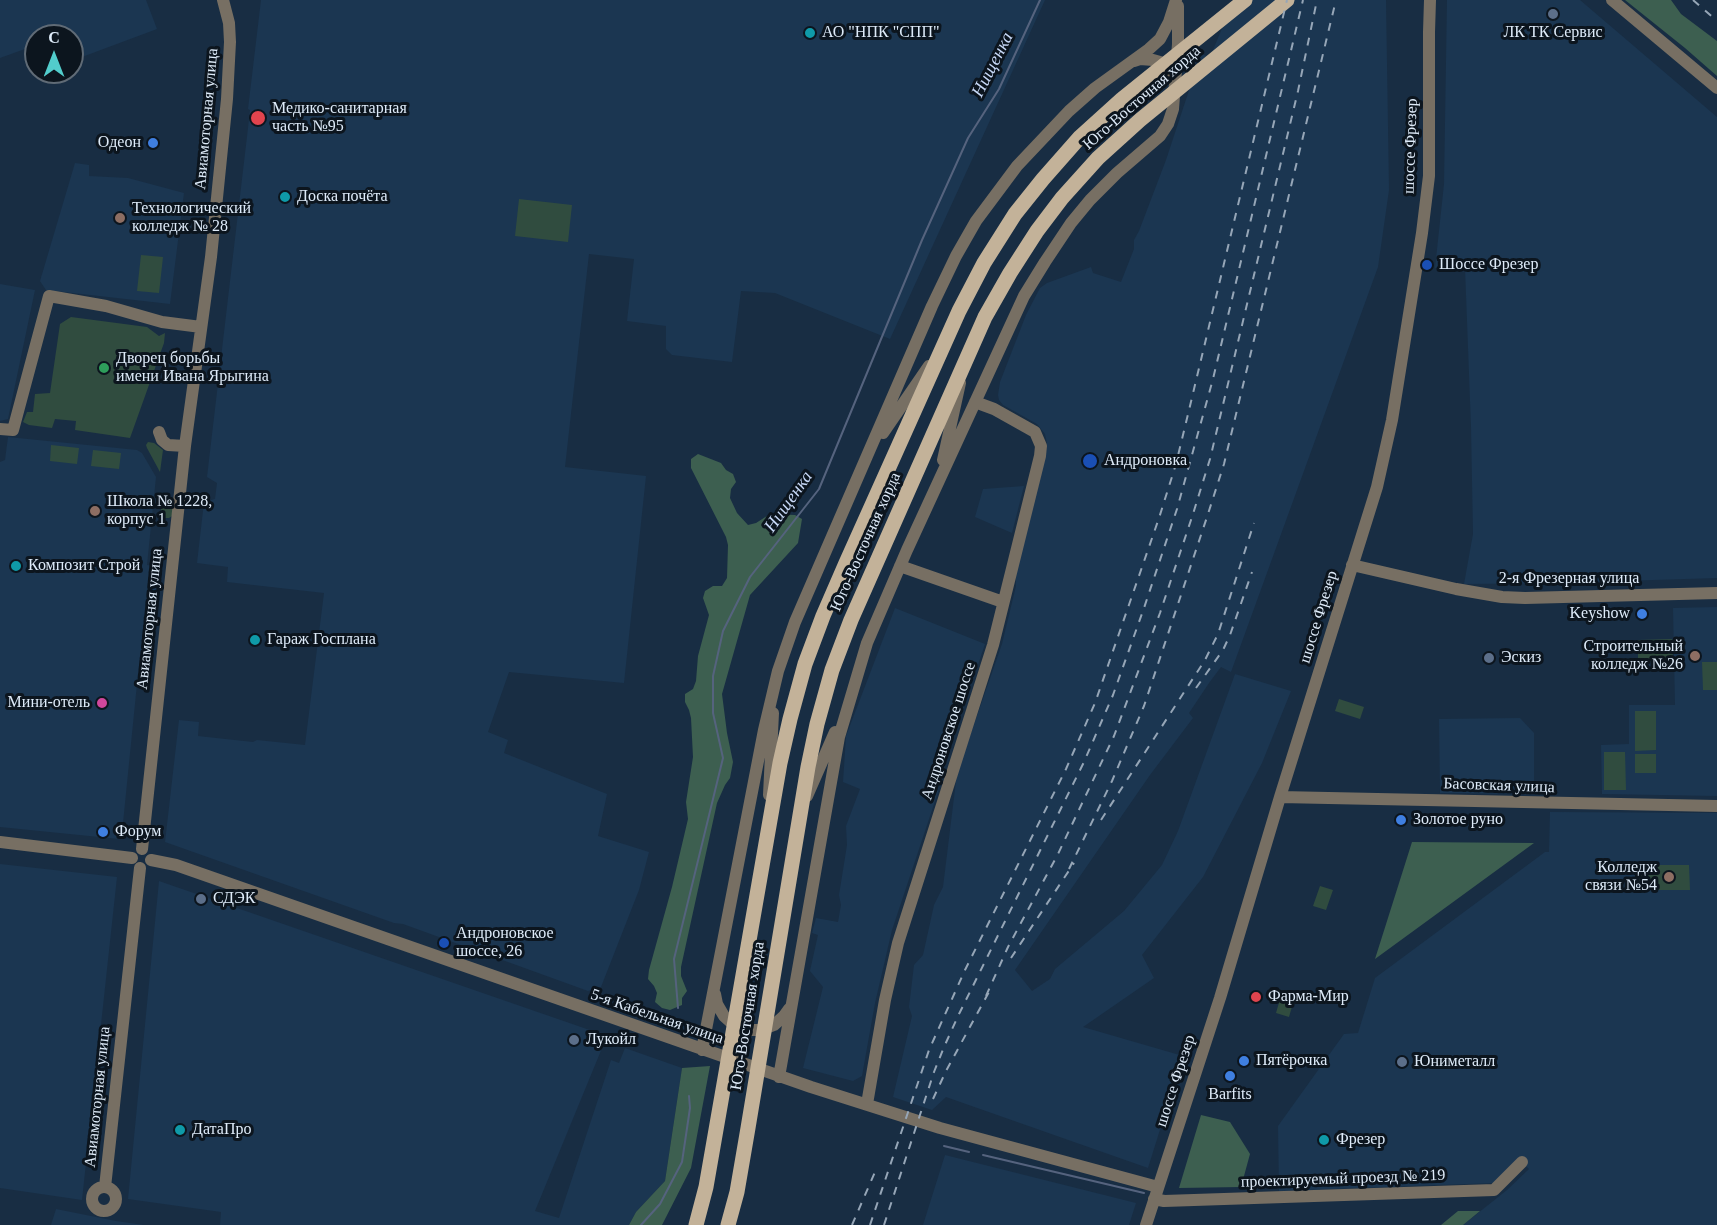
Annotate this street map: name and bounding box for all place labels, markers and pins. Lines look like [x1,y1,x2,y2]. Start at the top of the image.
marker: ЛК ТК Сервис [1546,7,1560,21]
place label: АО "НПК "СПП" [822,23,939,43]
place label: ЛК ТК Сервис [1503,23,1603,43]
marker: АО "НПК "СПП" [803,26,817,40]
place label: Медико-санитарная часть №95 [272,99,407,137]
marker: Медико-санитарная часть №95 [249,109,267,127]
place label: Одеон [98,133,141,153]
marker: Одеон [146,136,160,150]
place label: Доска почёта [297,187,388,207]
marker: Доска почёта [278,190,292,204]
place label: Технологический колледж № 28 [132,199,251,237]
marker: Технологический колледж № 28 [113,211,127,225]
place label: Шоссе Фрезер [1439,255,1538,275]
marker: Шоссе Фрезер [1420,258,1434,272]
place label: Дворец борьбы имени Ивана Ярыгина [116,349,269,387]
marker: Дворец борьбы имени Ивана Ярыгина [97,361,111,375]
place label: Андроновка [1104,451,1187,471]
marker: Андроновка [1081,452,1099,470]
place label: Школа № 1228, корпус 1 [107,492,212,530]
marker: Школа № 1228, корпус 1 [88,504,102,518]
place label: Композит Строй [28,556,140,576]
marker: Композит Строй [9,559,23,573]
place label: Keyshow [1570,604,1630,624]
marker: Keyshow [1635,607,1649,621]
place label: Гараж Госплана [267,630,376,650]
marker: Гараж Госплана [248,633,262,647]
place label: Строительный колледж №26 [1584,637,1683,675]
place label: Эскиз [1501,648,1541,668]
marker: Строительный колледж №26 [1688,649,1702,663]
marker: Эскиз [1482,651,1496,665]
place label: Мини-отель [8,693,90,713]
marker: Мини-отель [95,696,109,710]
place label: Золотое руно [1413,810,1503,830]
marker: Золотое руно [1394,813,1408,827]
place label: Форум [115,822,161,842]
marker: Форум [96,825,110,839]
place label: Колледж связи №54 [1585,858,1657,896]
marker: Колледж связи №54 [1662,870,1676,884]
place label: СДЭК [213,889,255,909]
marker: СДЭК [194,892,208,906]
place label: Андроновское шоссе, 26 [456,924,554,962]
marker: Андроновское шоссе, 26 [437,936,451,950]
place label: Фарма-Мир [1268,987,1349,1007]
marker: Фарма-Мир [1249,990,1263,1004]
place label: Лукойл [586,1030,636,1050]
marker: Лукойл [567,1033,581,1047]
place label: Пятёрочка [1256,1051,1327,1071]
place label: Юниметалл [1414,1052,1495,1072]
marker: Пятёрочка [1237,1054,1251,1068]
marker: Юниметалл [1395,1055,1409,1069]
marker: Barfits [1223,1069,1237,1083]
place label: Barfits [1208,1085,1252,1105]
place label: ДатаПро [192,1120,251,1140]
marker: ДатаПро [173,1123,187,1137]
place label: Фрезер [1336,1130,1385,1150]
marker: Фрезер [1317,1133,1331,1147]

